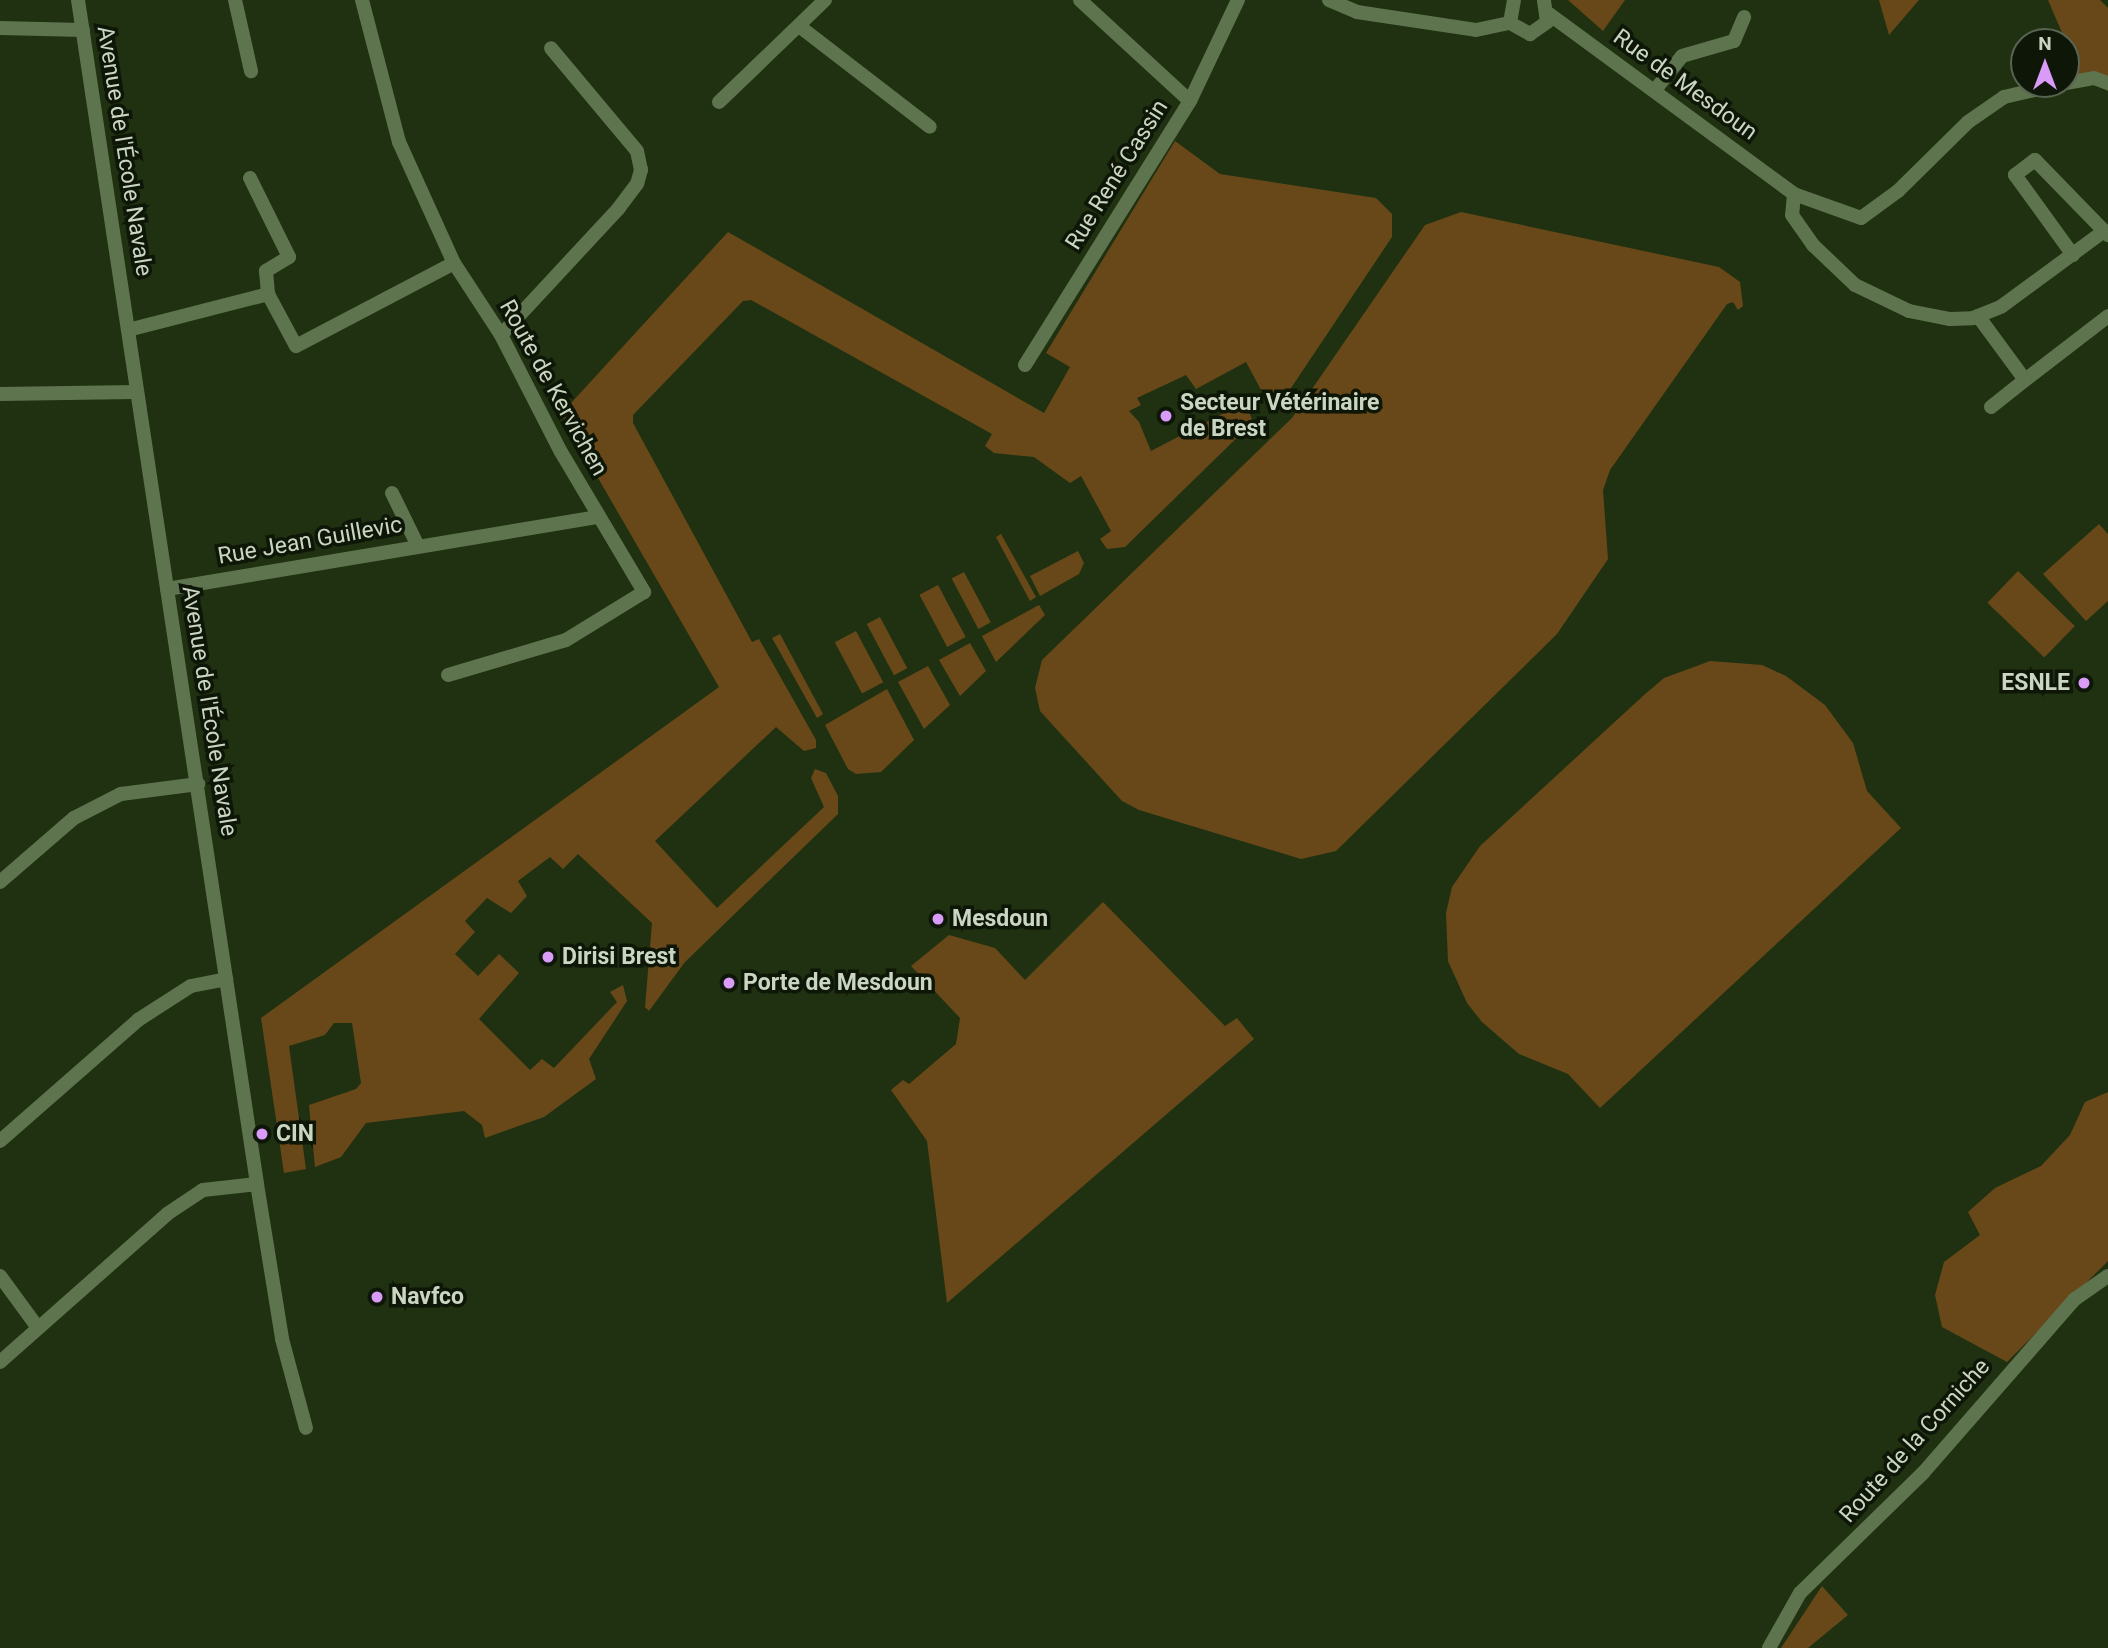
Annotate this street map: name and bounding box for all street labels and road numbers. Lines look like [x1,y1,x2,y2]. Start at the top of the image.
street label: Avenue de l'École Navale [91,24,157,278]
street label: Rue de Mesdoun [1608,24,1762,146]
street label: Rue René Cassin [1060,95,1174,255]
street label: Route de Kervichen [493,295,613,481]
street label: Rue Jean Guillevic [216,511,404,571]
street label: Avenue de l'École Navale [176,584,242,838]
street label: Route de la Corniche [1834,1353,1996,1529]

